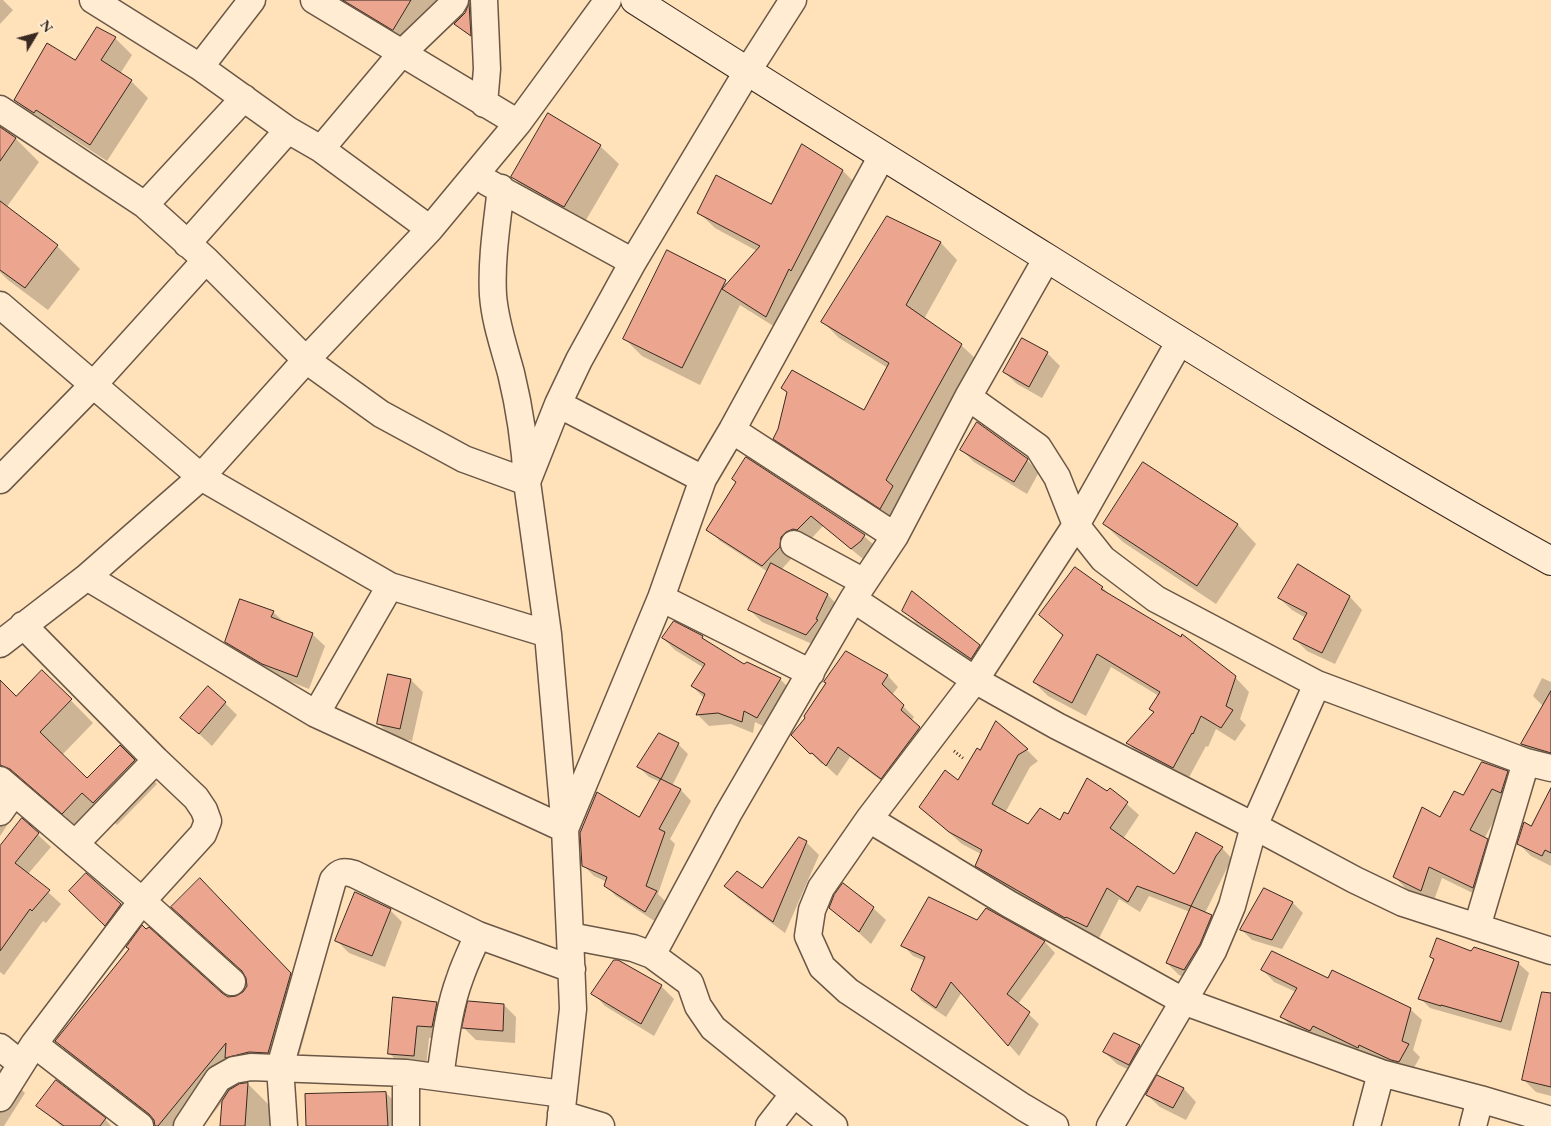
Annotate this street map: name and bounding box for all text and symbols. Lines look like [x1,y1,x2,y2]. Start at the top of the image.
north arrow [10,10,60,60]
text: N [36,16,58,36]

